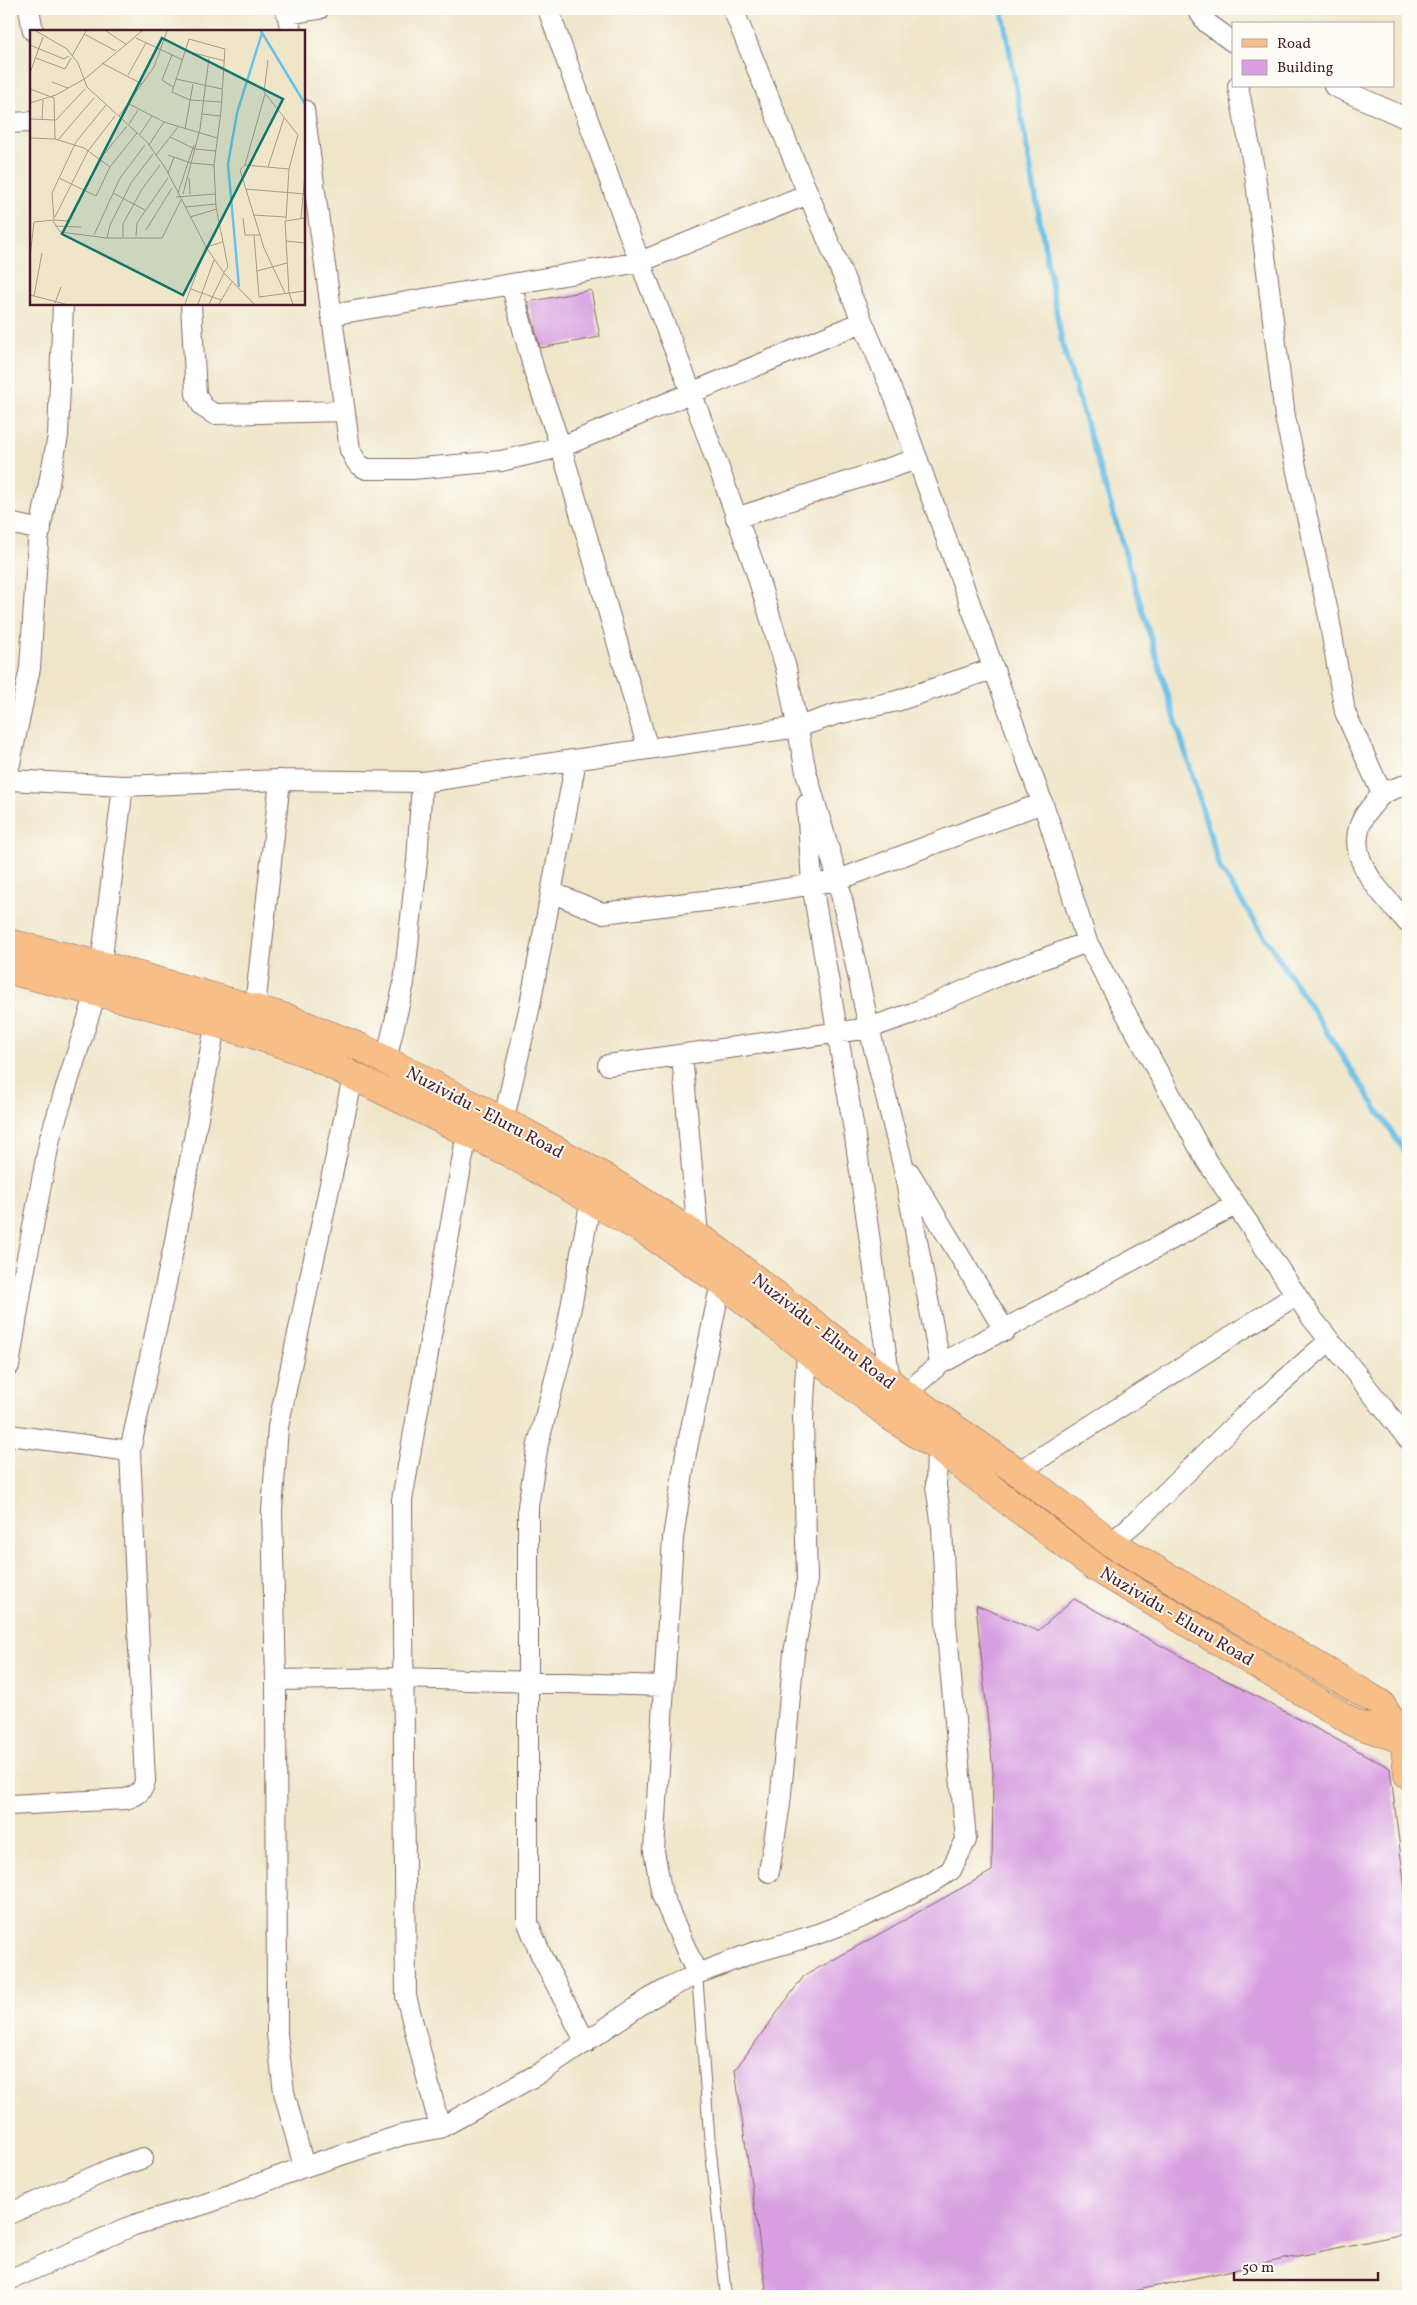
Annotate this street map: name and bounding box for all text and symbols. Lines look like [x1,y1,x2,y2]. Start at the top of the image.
legend [1232,22,1394,88]
inset map [30,30,305,305]
text: Road [1277,34,1311,55]
text: Building [1277,58,1334,79]
street label: Nuzividu - Eluru Road [401,1061,568,1166]
street label: Nuzividu - Eluru Road [746,1268,900,1396]
street label: Nuzividu - Eluru Road [1095,1561,1258,1673]
scale bar [1234,2250,1378,2282]
text: 50 m [1242,2258,1274,2279]

